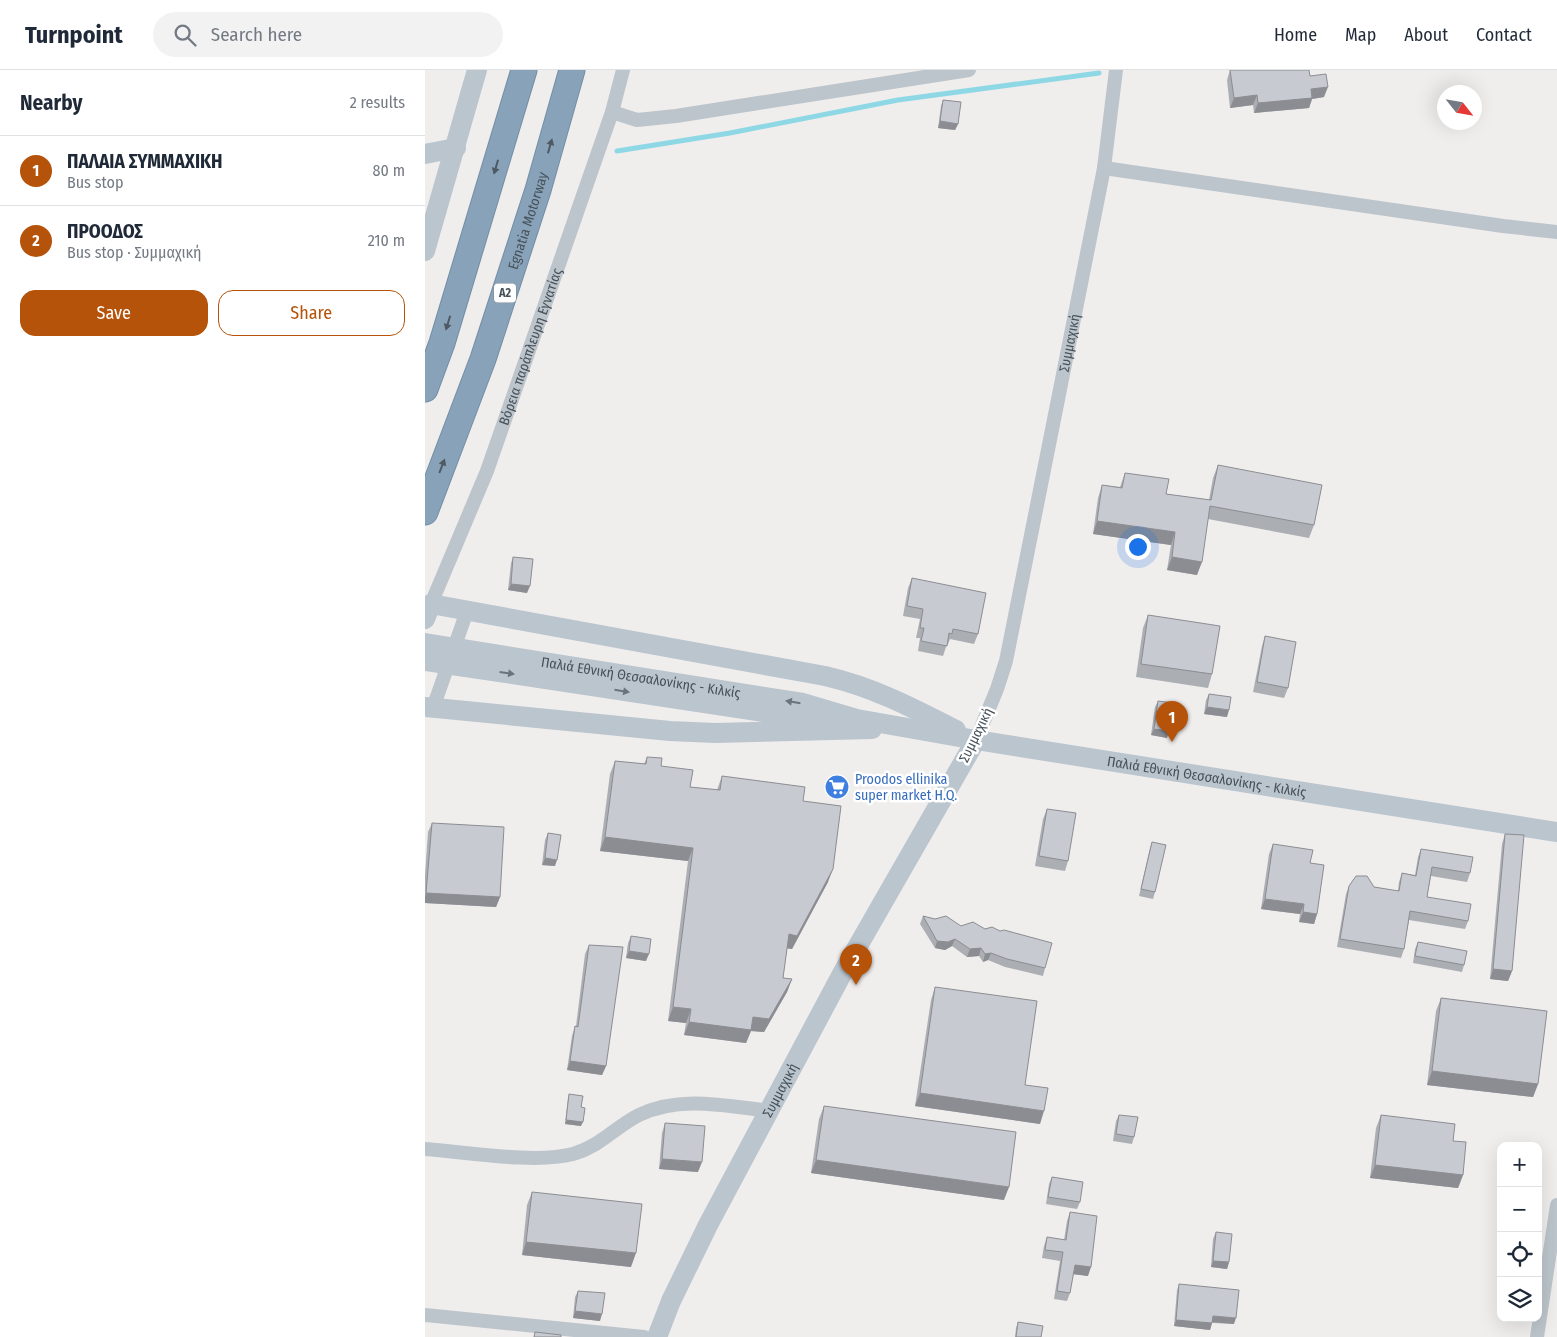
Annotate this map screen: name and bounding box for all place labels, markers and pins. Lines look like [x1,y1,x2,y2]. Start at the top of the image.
pin: 1 [1156,701,1188,742]
place label: Proodos ellinika super market H.Q. [855,771,957,804]
supermarket icon: Proodos ellinika super market H.Q. [824,774,850,800]
pin: 2 [840,944,872,985]

